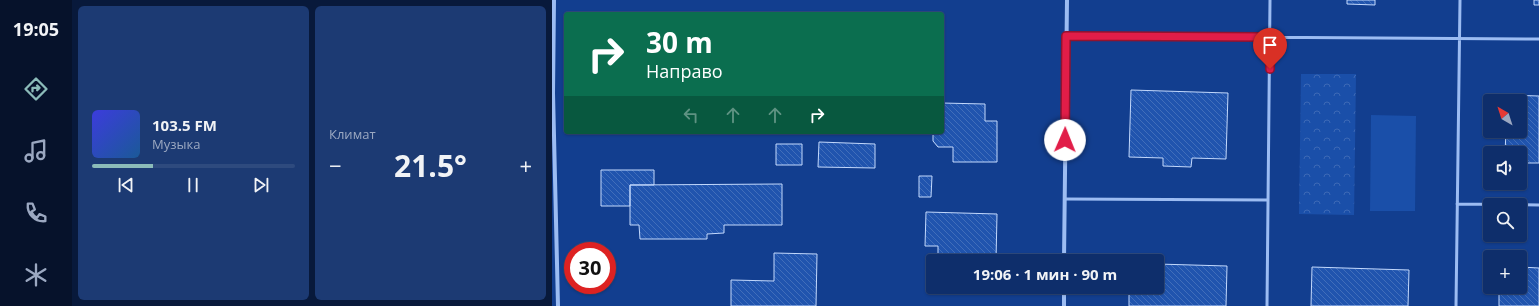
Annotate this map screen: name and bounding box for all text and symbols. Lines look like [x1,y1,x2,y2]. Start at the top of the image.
text: 19:05 [13,17,59,41]
text: 30 m [646,23,713,61]
icon: right [580,28,632,80]
pin [1253,28,1287,69]
icon: arrive [1259,34,1281,56]
text: Направо [646,59,723,83]
icon: directions [22,75,50,103]
north arrow [1483,94,1527,138]
map controls [1483,94,1527,294]
icon: left [680,104,702,126]
icon: ahead [722,104,744,126]
icon: ahead [764,104,786,126]
icon: right [806,104,828,126]
text: 103.5 FM [152,115,217,135]
position arrow [1044,119,1086,161]
text: Климат [329,125,376,143]
text: Музыка [152,135,200,153]
icon: music [22,137,50,165]
text: 21.5° [394,145,467,186]
button: sound [1483,146,1527,190]
text: − [329,150,342,180]
text: + [519,150,532,180]
icon: previous [115,174,137,196]
icon: pause [182,174,204,196]
icon: next [250,174,272,196]
button: search [1483,198,1527,242]
icon: phone [22,199,50,227]
speed limit sign: 30 [564,242,616,294]
button: + [1483,250,1527,294]
icon: climate [22,261,50,289]
text: 19:06 · 1 мин · 90 m [973,264,1117,284]

